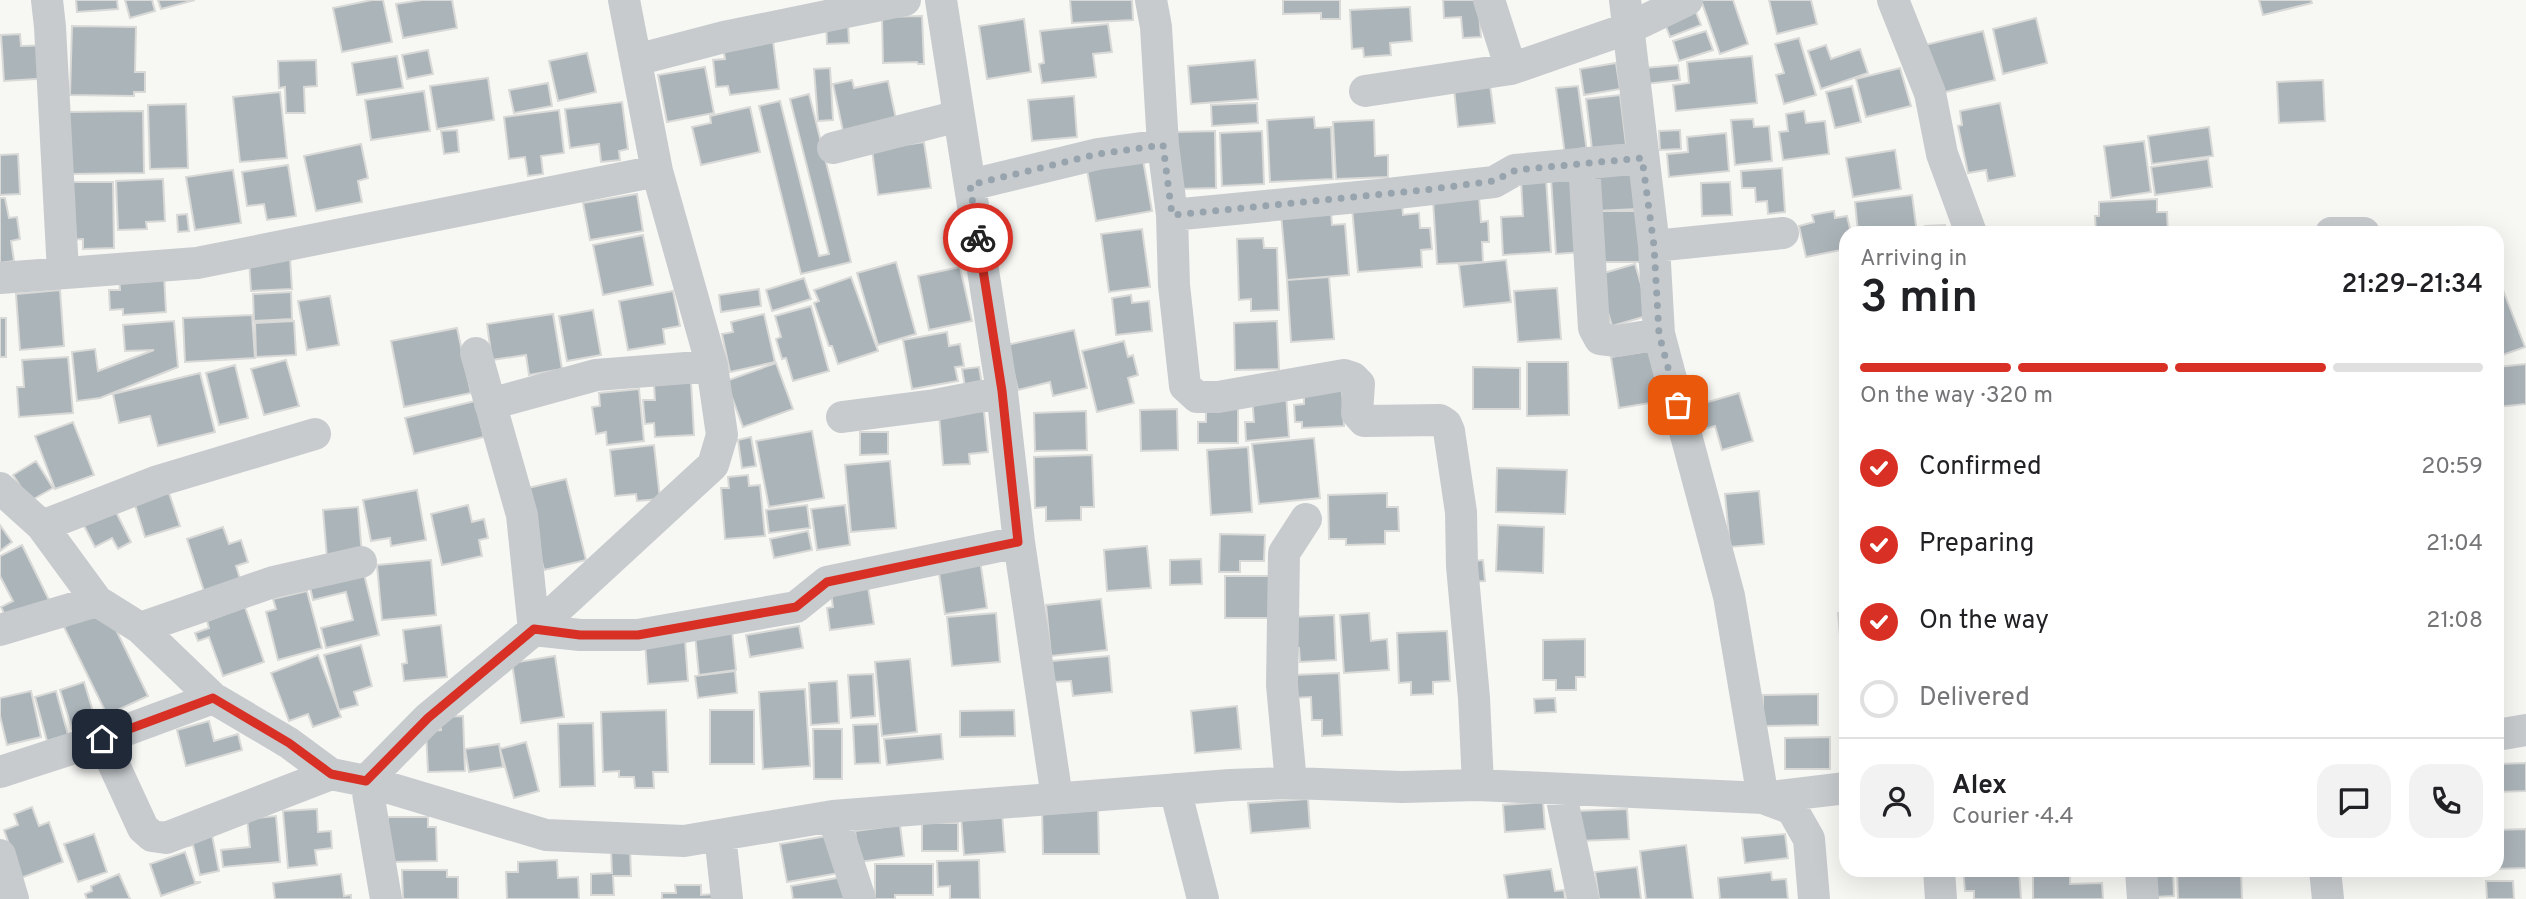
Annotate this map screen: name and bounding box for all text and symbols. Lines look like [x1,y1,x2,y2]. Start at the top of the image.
courier [943,203,1013,273]
icon: bike [959,219,997,257]
text: Arriving in [1860,245,1967,274]
text: 21:29–21:34 [2342,269,2483,302]
text: 3 min [1860,270,1978,329]
pin [1648,375,1708,435]
text: On the way · 320 m [1860,382,2053,411]
icon: bag [1659,386,1697,424]
icon: check [1860,449,1898,487]
text: Confirmed [1919,451,2042,484]
text: 20:59 [2421,453,2483,482]
icon: check [1860,526,1898,564]
text: Preparing [1919,528,2034,561]
text: 21:04 [2426,530,2483,559]
icon: check [1860,603,1898,641]
text: On the way [1919,605,2049,638]
text: 21:08 [2426,607,2483,636]
text: Delivered [1919,682,2030,715]
pin [72,709,132,769]
icon: home [83,720,121,758]
button: person [1860,764,1934,838]
button: chat [2317,764,2391,838]
button: phone [2409,764,2483,838]
text: Alex [1952,770,2007,803]
text: Courier · 4.4 [1952,803,2074,832]

